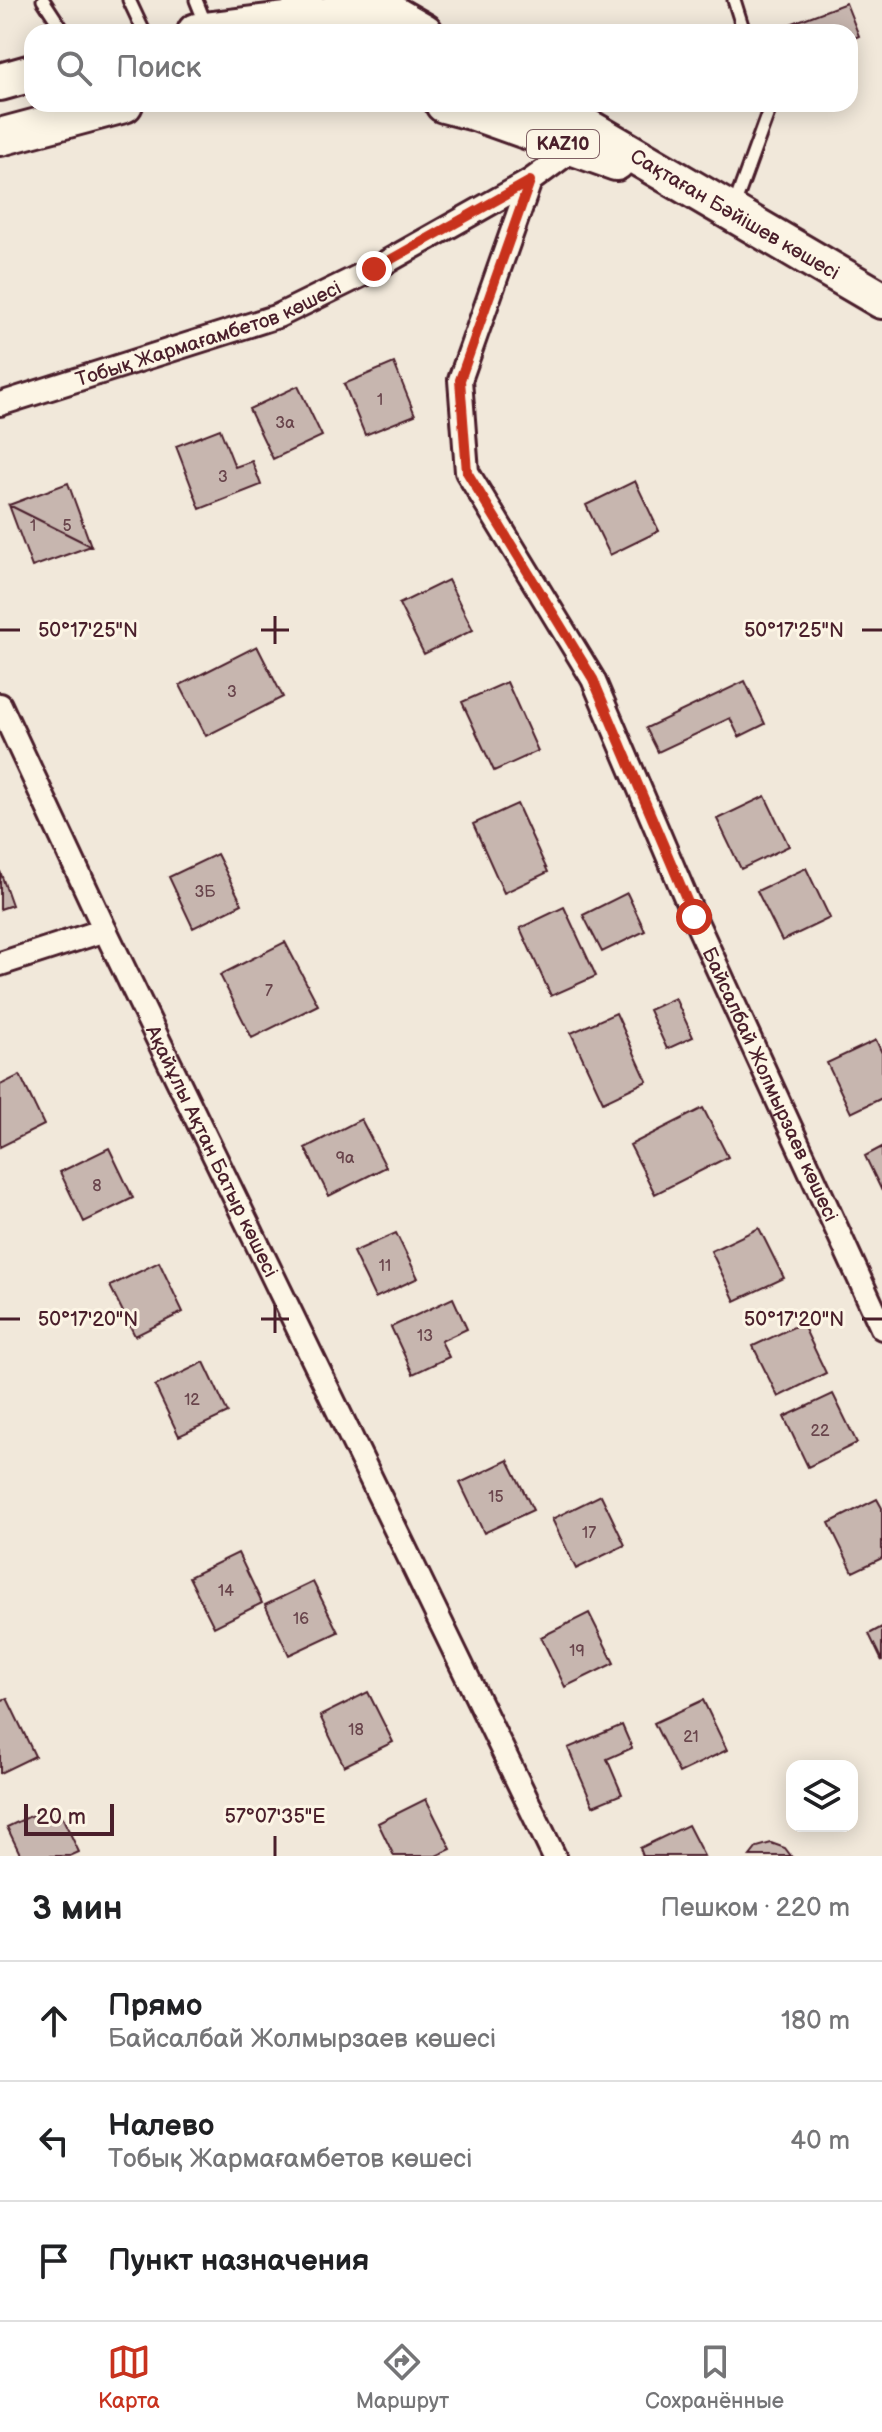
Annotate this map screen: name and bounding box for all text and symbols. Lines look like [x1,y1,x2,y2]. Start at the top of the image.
search box [24,24,858,112]
icon: search [52,46,96,90]
text: Поиск [116,50,202,86]
road number: KAZ10 [527,130,599,158]
street label: Сақтаған Бәйішев көшесі [626,144,843,285]
route end [356,251,392,287]
street label: Тобық Жармағамбетов көшесі [73,276,345,392]
house number: 1 [377,391,383,410]
house number: 3а [275,414,295,433]
house number: 3 [218,468,228,487]
house number: 1 [30,517,36,536]
house number: 5 [62,517,72,536]
text: 50°17'25"N [38,619,138,643]
text: 50°17'25"N [744,619,844,643]
house number: 3 [227,683,237,702]
house number: 3Б [195,883,216,902]
route start [676,899,712,935]
street label: Байсалбай Жолмырзаев көшесі [697,944,843,1226]
house number: 7 [265,982,273,1001]
street label: Ақайұлы Ақтан Батыр көшесі [140,1021,282,1281]
house number: 9а [336,1149,355,1168]
house number: 8 [92,1177,102,1196]
house number: 11 [379,1257,391,1276]
text: 50°17'20"N [38,1308,138,1332]
text: 50°17'20"N [744,1308,844,1332]
house number: 13 [417,1327,433,1346]
house number: 12 [184,1391,200,1410]
house number: 22 [811,1422,830,1441]
house number: 15 [488,1488,504,1507]
house number: 17 [582,1524,596,1543]
house number: 14 [218,1582,234,1601]
house number: 16 [293,1610,309,1629]
house number: 19 [569,1642,585,1661]
house number: 18 [348,1721,364,1740]
house number: 21 [683,1728,699,1747]
map controls [786,1760,858,1832]
button: layers [786,1760,858,1832]
scale bar [24,1800,114,1836]
text: 20 m [36,1804,86,1831]
text: 57°07'35"E [225,1805,325,1829]
text: 3 мин [32,1888,123,1929]
text: Пешком · 220 m [660,1893,850,1924]
text: Прямо [108,1988,202,2024]
icon: ahead [32,1999,76,2043]
text: 180 m [781,2006,850,2037]
text: Байсалбай Жолмырзаев көшесі [108,2024,496,2055]
text: Налево [108,2108,214,2144]
icon: left [32,2119,76,2163]
text: 40 m [790,2126,850,2157]
text: Тобық Жармағамбетов көшесі [108,2144,472,2175]
icon: arrive [32,2239,76,2283]
text: Пункт назначения [108,2243,369,2279]
tab: Карта [98,2340,160,2415]
tab: Маршрут [356,2340,449,2415]
tab: Сохранённые [645,2340,784,2415]

